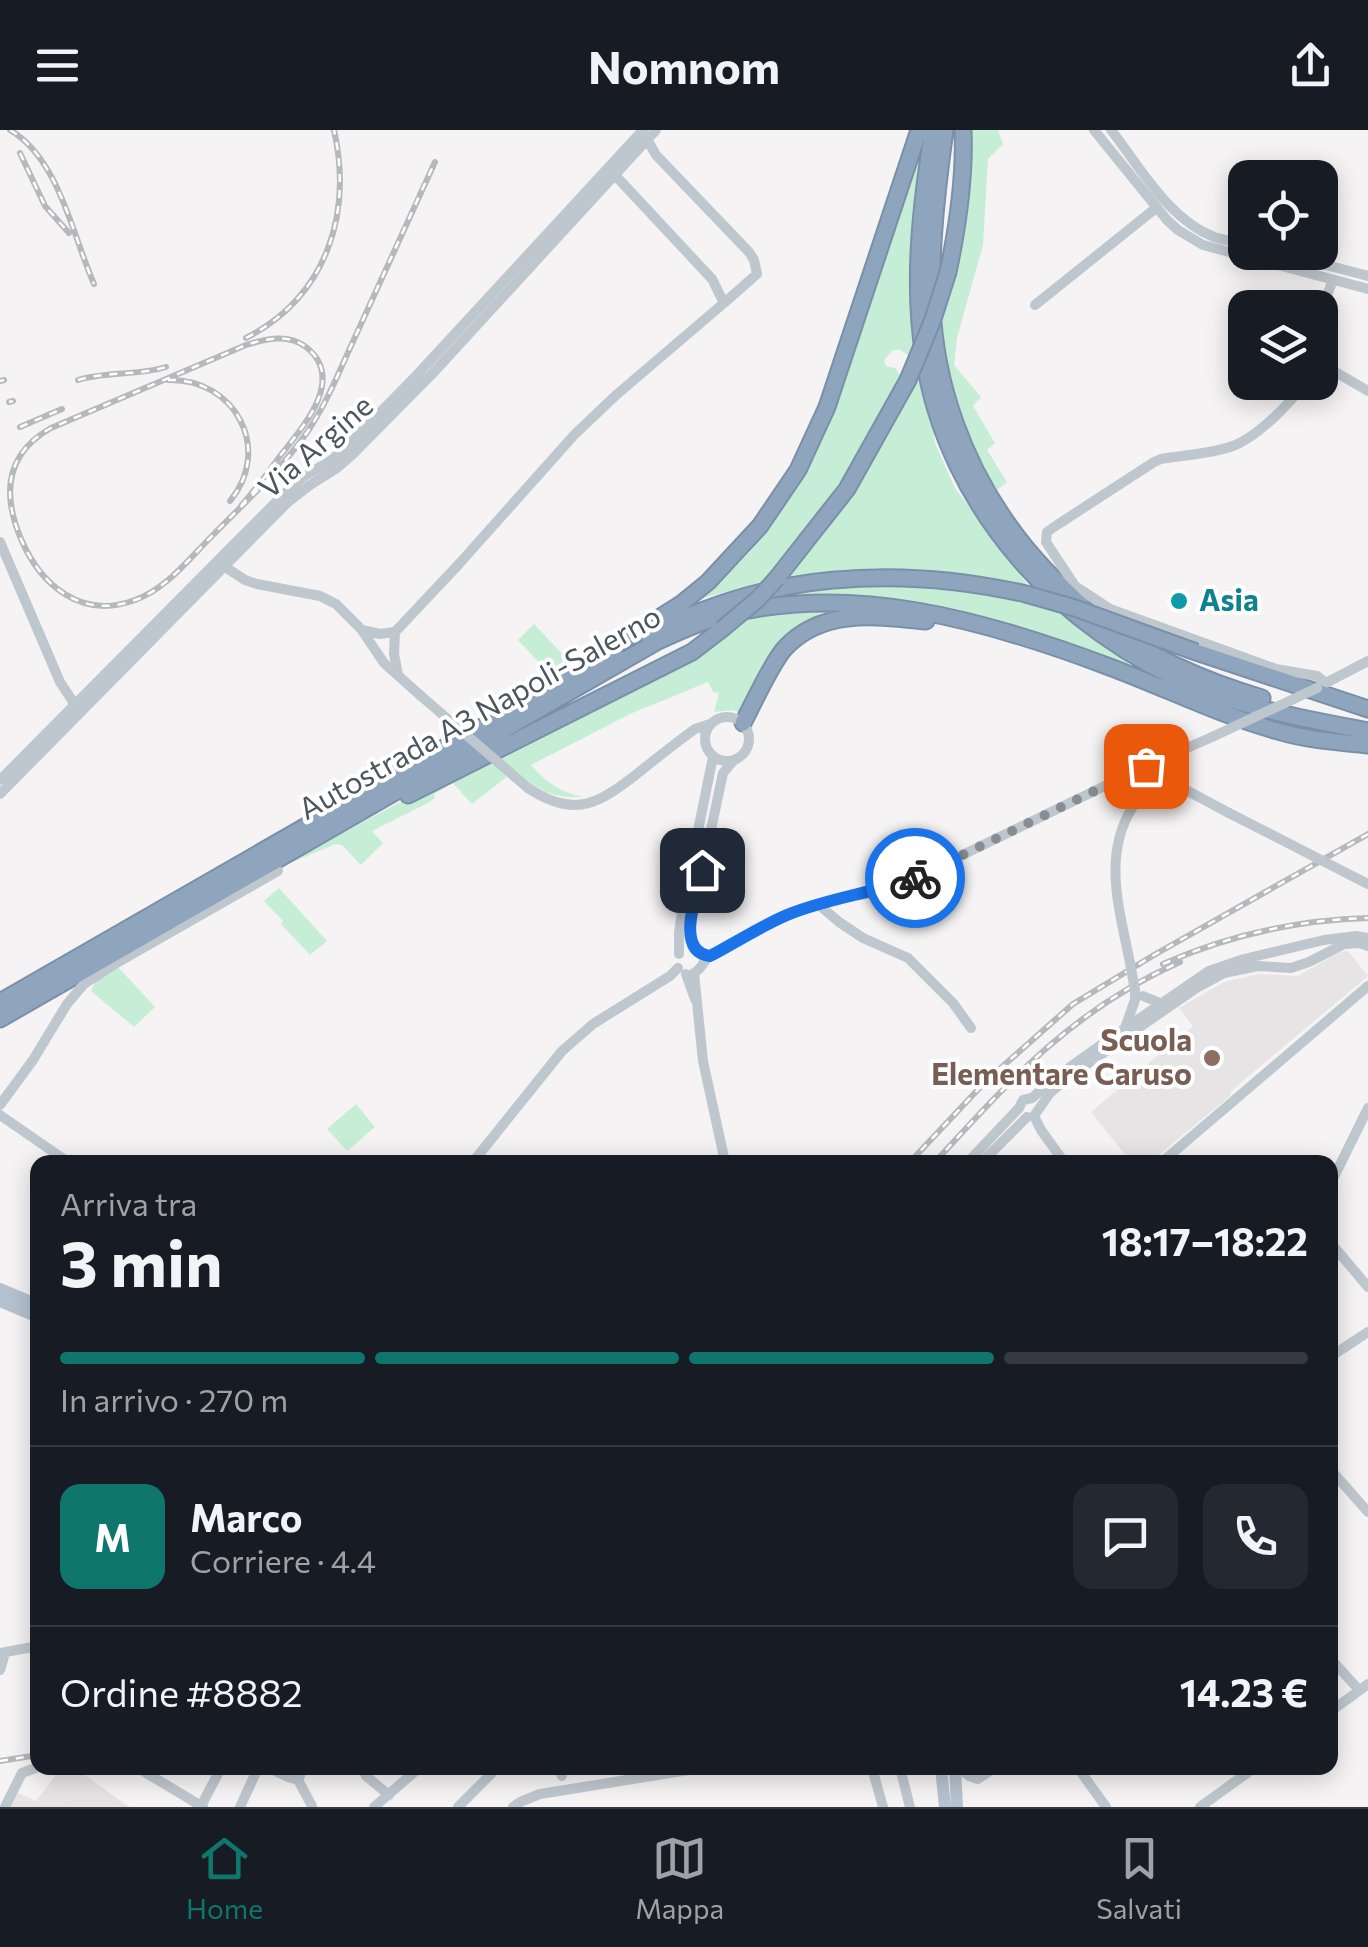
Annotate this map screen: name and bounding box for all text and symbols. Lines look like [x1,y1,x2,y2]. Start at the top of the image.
icon: menu [30,38,85,93]
text: Nomnom [588,38,780,93]
icon: share [1283,38,1338,93]
map controls [1228,160,1338,400]
button: locate [1228,160,1338,270]
button: layers [1228,290,1338,400]
street label: Via Argine [250,385,379,505]
place label: Asia [1199,580,1259,617]
marker: Asia [1168,590,1190,612]
street label: Autostrada A3 Napoli-Salerno [291,596,666,826]
pin [1104,724,1189,809]
icon: bag [1119,739,1174,794]
pin [660,828,745,913]
courier [865,828,965,928]
icon: home [675,843,730,898]
icon: bike [888,851,943,906]
place label: Scuola Elementare Caruso [931,1020,1192,1091]
marker: Scuola Elementare Caruso [1201,1047,1223,1069]
text: Arriva tra [60,1183,197,1223]
text: 18:17–18:22 [1102,1217,1308,1264]
text: 3 min [60,1221,223,1300]
text: In arrivo · 270 m [60,1379,288,1419]
button: chat [1073,1484,1178,1589]
button: phone [1203,1484,1308,1589]
text: Marco [190,1493,303,1540]
text: M [94,1513,131,1560]
text: Corriere · 4.4 [190,1540,376,1580]
text: Ordine #8882 [60,1668,303,1715]
text: 14.23 € [1180,1668,1308,1715]
tab: Home [186,1831,263,1925]
tab: Mappa [635,1831,724,1925]
tab: Salvati [1096,1831,1182,1925]

